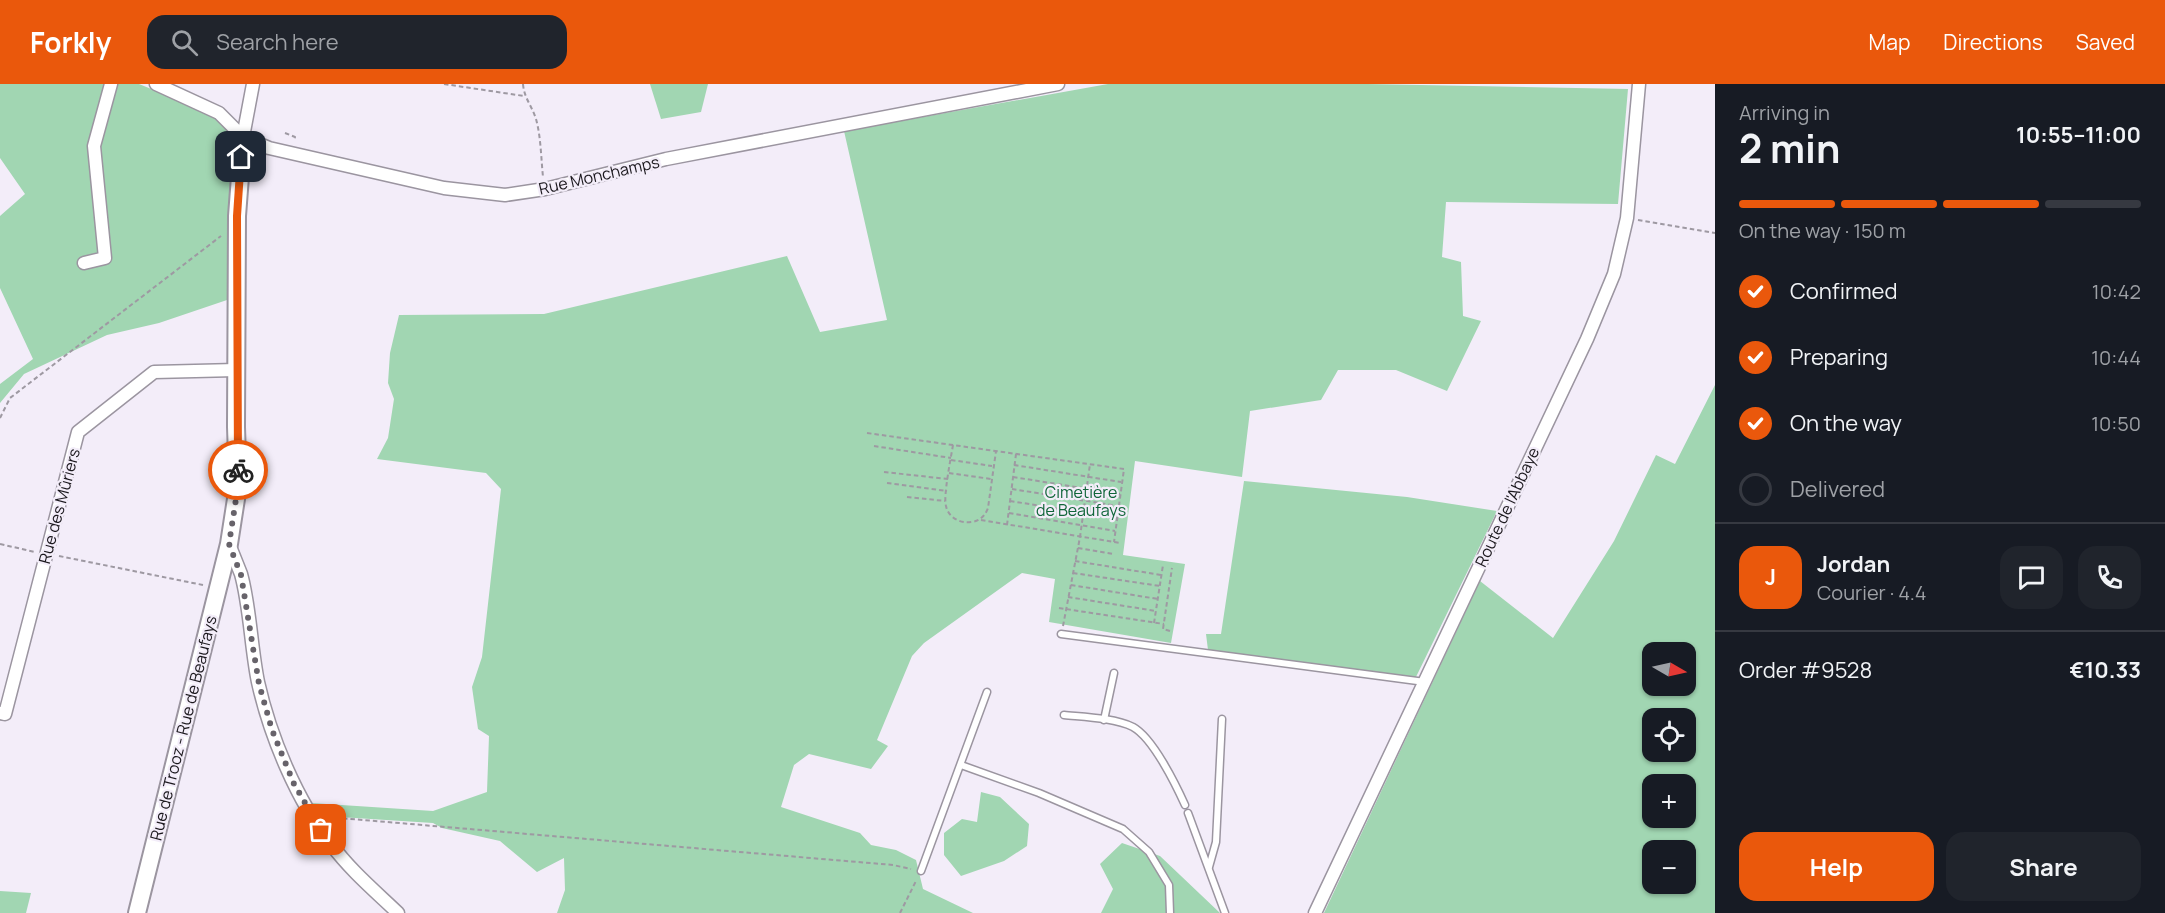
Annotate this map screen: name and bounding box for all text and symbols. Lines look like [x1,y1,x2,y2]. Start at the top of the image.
search box [147,15,567,69]
text: Forkly [30,23,111,61]
icon: search [168,26,201,59]
text: Search here [216,27,339,57]
text: Map [1869,28,1910,56]
text: Directions [1943,28,2043,56]
text: Saved [2076,28,2135,56]
text: Arriving in [1739,99,1830,126]
text: 10:55–11:00 [2016,120,2141,150]
text: 2 min [1739,121,1840,175]
pin [215,131,266,182]
icon: home [224,140,257,173]
street label: Rue Monchamps [537,150,661,200]
text: On the way · 150 m [1739,217,1906,244]
icon: check [1739,275,1772,308]
text: Confirmed [1790,276,1898,306]
text: 10:42 [2092,278,2141,305]
icon: check [1739,341,1772,374]
text: Preparing [1790,342,1888,372]
text: 10:44 [2091,344,2141,371]
icon: check [1739,407,1772,440]
text: On the way [1790,408,1902,438]
text: 10:50 [2091,410,2141,437]
courier [208,440,268,500]
street label: Route de l'Abbaye [1470,444,1544,570]
street label: Rue des Mûriers [33,446,85,566]
icon: bike [222,454,255,487]
text: Delivered [1790,474,1885,504]
park label: Cimetière de Beaufays [1036,481,1126,521]
button: chat [2000,546,2063,609]
button: phone [2078,546,2141,609]
text: Jordan [1817,549,1890,579]
text: J [1765,562,1776,592]
text: Courier · 4.4 [1817,579,1927,606]
street label: Rue de Trooz - Rue de Beaufays [144,613,222,843]
north arrow [1642,642,1696,696]
map controls [1642,642,1696,894]
text: Order #9528 [1739,655,1872,685]
text: €10.33 [2070,655,2141,685]
button: locate [1642,708,1696,762]
button: + [1642,774,1696,828]
pin [295,804,346,855]
icon: bag [304,813,337,846]
button: Help [1739,832,1934,901]
button: Share [1946,832,2141,901]
button: − [1642,840,1696,894]

